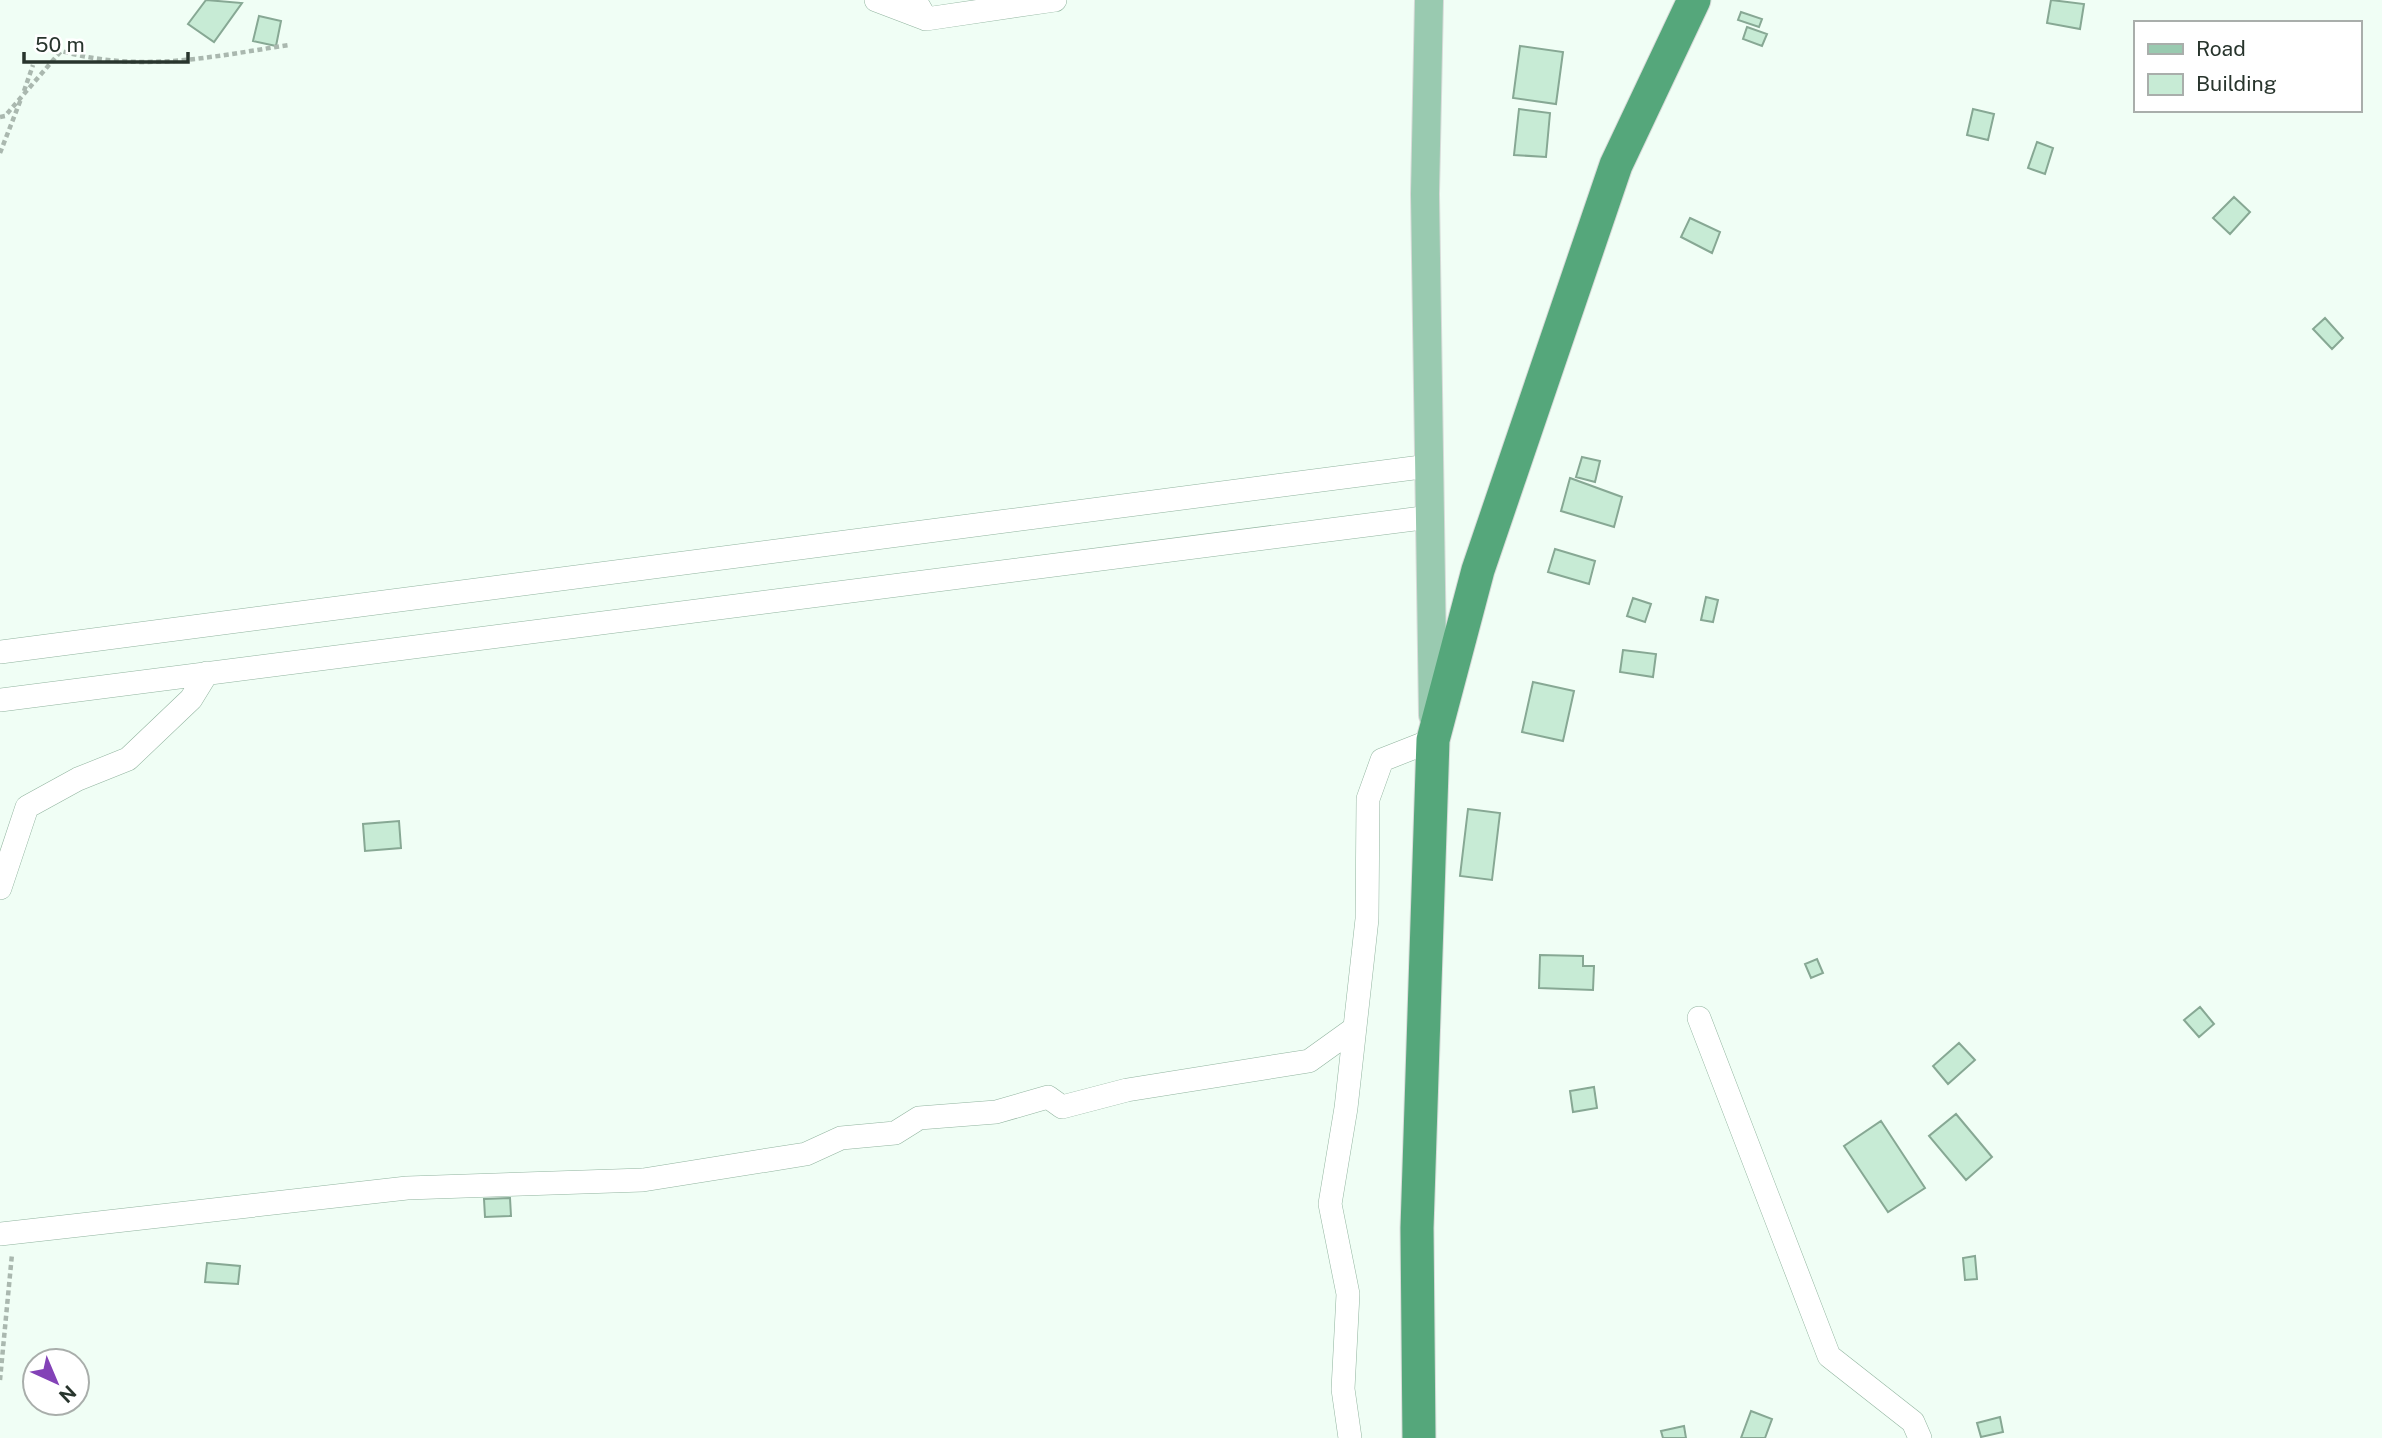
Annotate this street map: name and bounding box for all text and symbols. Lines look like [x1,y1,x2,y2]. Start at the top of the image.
scale bar [24,21,189,65]
legend [2134,21,2361,112]
text: 50 m [35,32,85,57]
text: Road [2196,36,2246,61]
text: Building [2196,71,2277,96]
north arrow [21,1347,91,1417]
text: N [55,1381,81,1407]

